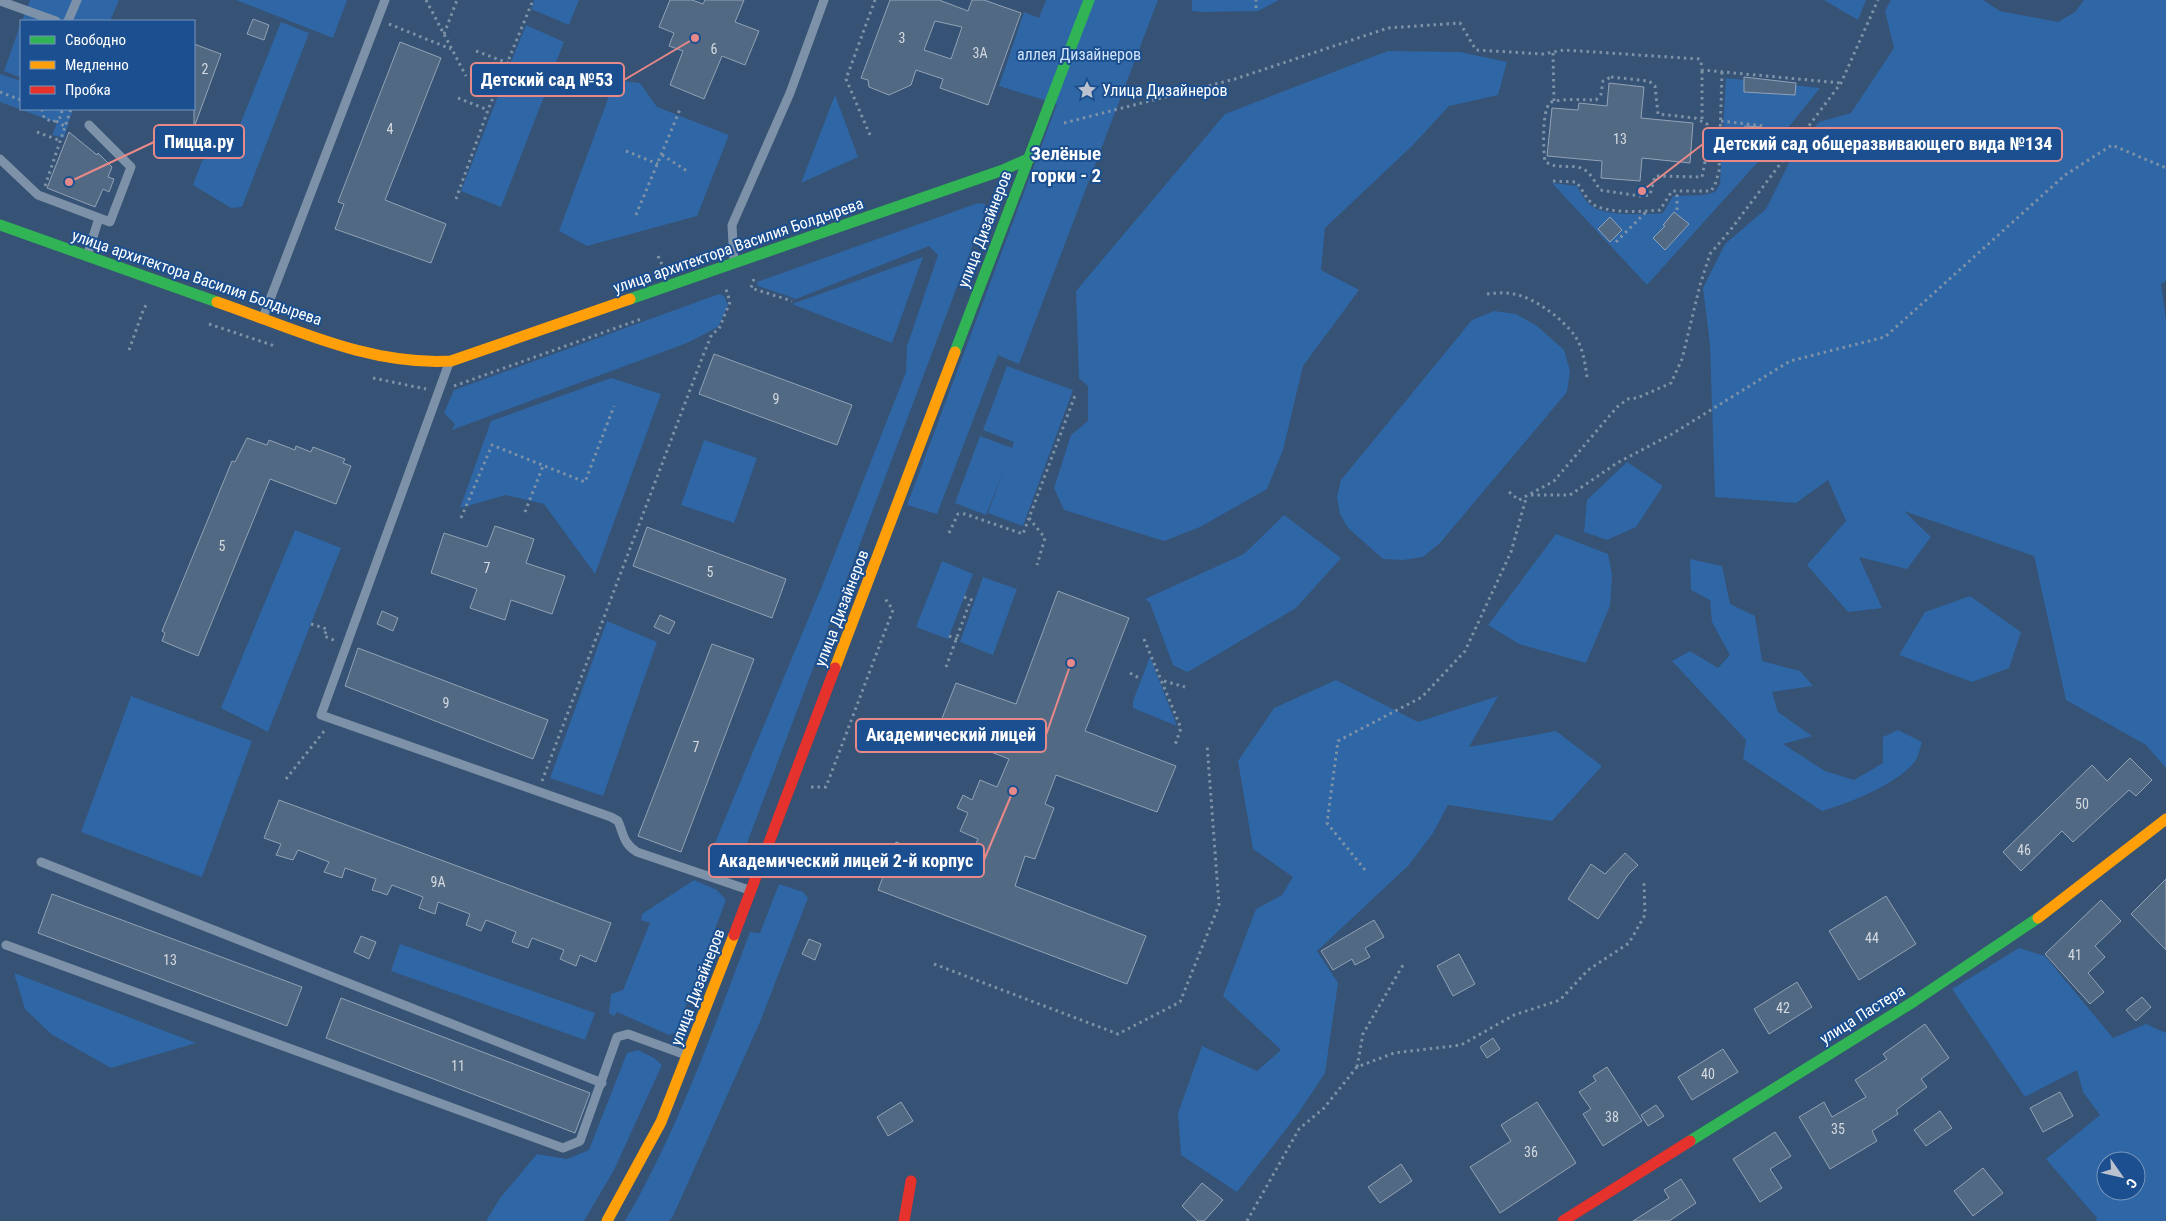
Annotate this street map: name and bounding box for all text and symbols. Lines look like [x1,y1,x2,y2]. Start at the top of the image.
legend [20,20,195,110]
house number: 3 [899,30,905,46]
text: Свободно [65,31,126,49]
house number: 6 [711,41,718,57]
house number: 3А [973,45,987,61]
park label: аллея Дизайнеров [1017,45,1141,64]
text: Медленно [65,56,129,74]
house number: 2 [202,61,209,77]
callout: Детский сад №53 [471,63,624,96]
text: Детский сад №53 [481,69,613,90]
place icon: Улица Дизайнеров [1076,79,1098,101]
text: Пробка [65,81,111,99]
place label: Улица Дизайнеров [1102,81,1228,100]
house number: 4 [387,121,394,137]
callout: Пицца.ру [154,125,244,158]
callout: Детский сад общеразвивающего вида №134 [1703,128,2062,161]
text: Пицца.ру [164,131,234,152]
house number: 13 [1613,131,1627,147]
text: Детский сад общеразвивающего вида №134 [1714,133,2052,154]
district label: Зелёные горки - 2 [1031,142,1101,187]
street label: улица Дизайнеров [953,168,1015,290]
street label: улица архитектора Василия Болдырева [611,194,866,297]
street label: улица архитектора Василия Болдырева [69,226,324,329]
house number: 9 [773,391,779,407]
house number: 5 [219,538,226,554]
street label: улица Дизайнеров [810,547,872,669]
house number: 7 [484,560,491,576]
house number: 5 [707,564,714,580]
house number: 9 [443,695,449,711]
callout: Академический лицей [856,719,1046,752]
text: Академический лицей [866,724,1036,745]
house number: 7 [693,739,700,755]
house number: 50 [2075,796,2089,812]
house number: 46 [2017,842,2031,858]
callout: Академический лицей 2-й корпус [709,844,984,877]
text: Академический лицей 2-й корпус [719,850,973,871]
house number: 9А [431,874,445,890]
street label: улица Дизайнеров [666,926,728,1048]
house number: 44 [1865,930,1879,946]
house number: 41 [2068,947,2082,963]
house number: 13 [163,952,177,968]
street label: улица Пастера [1816,981,1908,1048]
house number: 42 [1776,1000,1790,1016]
house number: 11 [451,1058,465,1074]
house number: 40 [1701,1066,1715,1082]
house number: 38 [1605,1109,1619,1125]
house number: 35 [1831,1121,1845,1137]
house number: 36 [1524,1144,1538,1160]
north arrow [2096,1151,2146,1201]
text: С [2123,1175,2141,1191]

